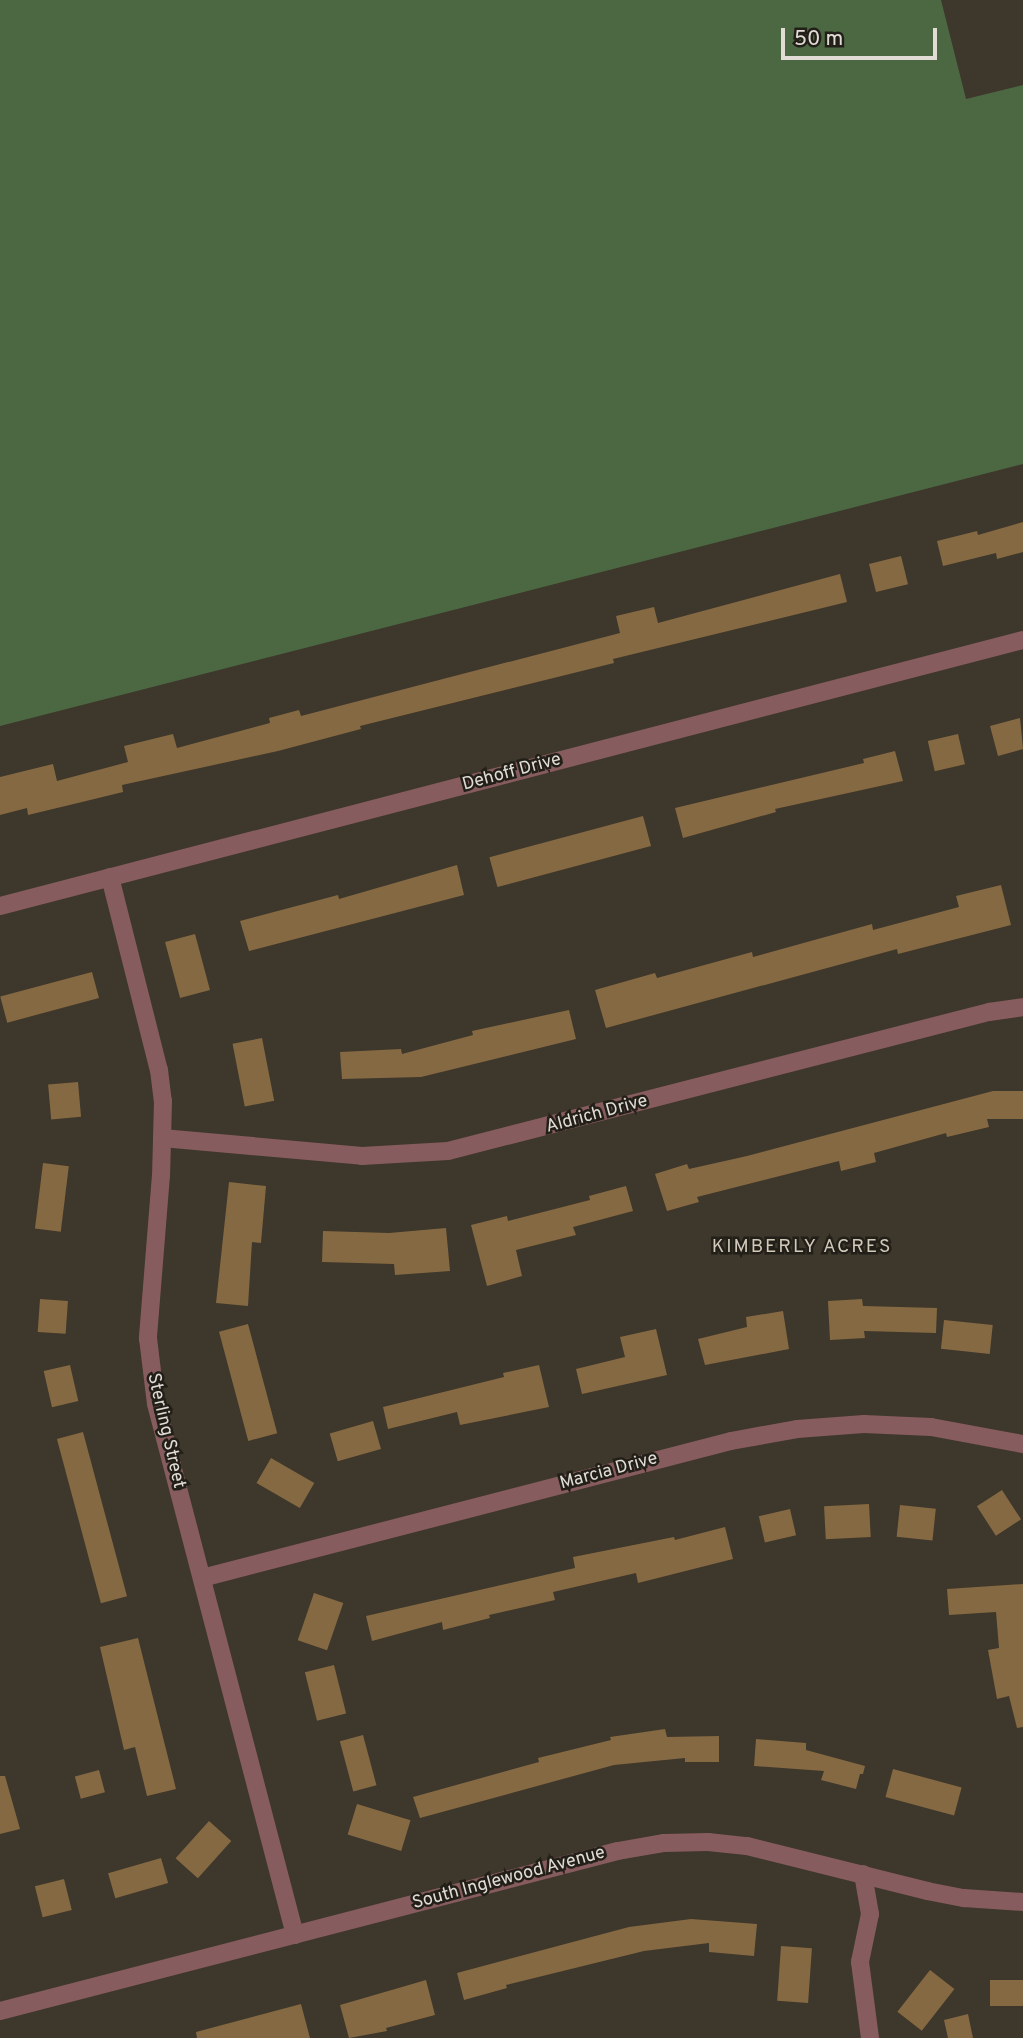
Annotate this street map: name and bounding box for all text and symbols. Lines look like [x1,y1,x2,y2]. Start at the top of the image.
scale bar [785,14,941,58]
text: 50 m [794,26,843,53]
street label: Dehoff Drive [460,749,564,797]
street label: Aldrich Drive [544,1091,650,1139]
district label: KIMBERLY ACRES [713,1237,891,1259]
street label: Sterling Street [141,1371,189,1491]
street label: Marcia Drive [558,1449,660,1495]
street label: South Inglewood Avenue [410,1843,608,1915]

